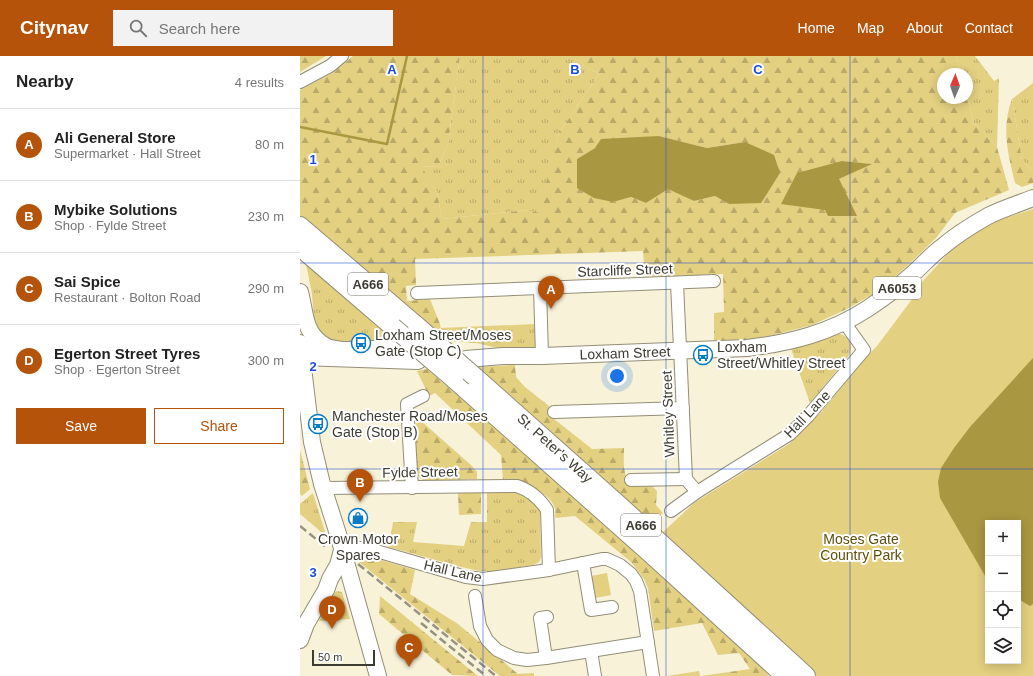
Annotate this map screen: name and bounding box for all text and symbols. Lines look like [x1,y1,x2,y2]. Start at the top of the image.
search box [113,10,393,46]
text: Citynav [20,17,89,38]
icon: search [127,17,149,39]
text: Search here [159,20,240,37]
text: Home [798,20,835,36]
text: Map [857,20,884,36]
text: About [906,20,943,36]
text: Contact [965,20,1013,36]
text: A [387,62,397,77]
text: B [570,62,580,77]
text: C [753,62,763,77]
north arrow [937,68,973,104]
text: Nearby [16,72,74,91]
text: 4 results [235,75,284,90]
text: Ali General Store [54,129,176,146]
text: A [24,137,34,152]
text: 80 m [255,137,284,152]
text: Supermarket · Hall Street [54,146,201,161]
text: 1 [309,152,317,167]
text: Mybike Solutions [54,201,177,218]
text: B [24,209,34,224]
text: 230 m [248,209,284,224]
text: Shop · Fylde Street [54,218,166,233]
street label: Starcliffe Street [577,260,673,280]
text: Sai Spice [54,273,121,290]
road number: A666 [348,273,388,295]
pin: A [538,276,564,309]
road number: A6053 [873,277,921,299]
text: C [24,281,34,296]
text: 290 m [248,281,284,296]
text: Restaurant · Bolton Road [54,290,201,305]
place label: Loxham Street/Moses Gate (Stop C) [375,327,511,359]
bus stop icon: Loxham Street/Moses Gate (Stop C) [350,332,372,354]
place label: Loxham Street/Whitley Street [717,339,845,371]
street label: Loxham Street [579,343,671,363]
bus stop icon: Loxham Street/Whitley Street [692,344,714,366]
text: Egerton Street Tyres [54,345,200,362]
text: D [24,353,34,368]
text: 300 m [248,353,284,368]
text: 2 [309,359,317,374]
text: Shop · Egerton Street [54,362,180,377]
your location [607,366,627,386]
street label: Whitley Street [658,370,678,458]
street label: Hall Lane [781,387,833,441]
button: Save [16,408,146,444]
button: Share [154,408,284,444]
place label: Manchester Road/Moses Gate (Stop B) [332,408,488,440]
street label: St. Peter's Way [514,410,596,486]
bus stop icon: Manchester Road/Moses Gate (Stop B) [307,413,329,435]
street label: Fylde Street [382,463,458,481]
pin: B [347,469,373,502]
shop icon: Crown Motor Spares [347,507,369,529]
road number: A666 [621,514,661,536]
map controls [985,520,1021,664]
button: + [985,520,1021,556]
place label: Crown Motor Spares [318,531,398,563]
park label: Moses Gate Country Park [820,531,903,563]
button: − [985,556,1021,592]
street label: Hall Lane [422,557,484,585]
text: 3 [309,565,317,580]
button: locate [985,592,1021,628]
pin: D [319,596,345,629]
button: layers [985,628,1021,664]
pin: C [396,634,422,667]
scale bar [312,648,375,667]
text: 50 m [318,651,342,663]

